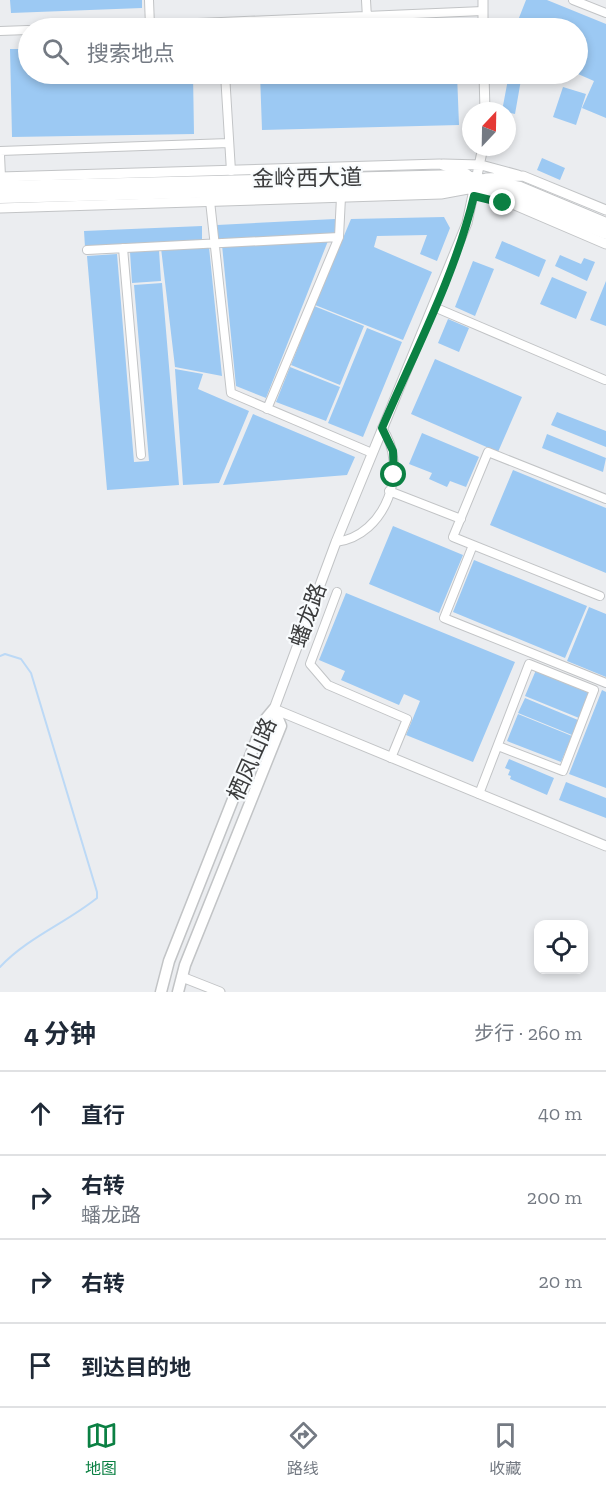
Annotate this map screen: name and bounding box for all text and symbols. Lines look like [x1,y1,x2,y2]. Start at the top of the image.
search box [18,18,588,84]
icon: search [39,35,72,68]
text: 搜索地点 [87,40,175,67]
north arrow [462,102,516,156]
street label: 金岭西大道 [252,164,362,192]
route end [489,189,515,215]
route start [380,461,406,487]
street label: 蟠龙路 [284,579,332,651]
street label: 栖凤山路 [222,713,282,805]
map controls [534,920,588,974]
button: locate [534,920,588,974]
text: 4 分钟 [24,1018,96,1050]
text: 步行 · 260 m [474,1021,582,1045]
icon: ahead [24,1097,57,1130]
text: 40 m [538,1101,582,1125]
text: 直行 [81,1102,125,1129]
text: 右转 [81,1172,125,1199]
icon: right [24,1181,57,1214]
text: 200 m [527,1185,582,1209]
text: 蟠龙路 [81,1203,141,1227]
icon: right [24,1265,57,1298]
text: 20 m [538,1269,582,1293]
text: 右转 [81,1270,125,1297]
icon: arrive [24,1349,57,1382]
text: 到达目的地 [81,1354,191,1381]
tab: 地图 [85,1419,118,1479]
tab: 路线 [287,1419,320,1479]
tab: 收藏 [489,1419,522,1479]

